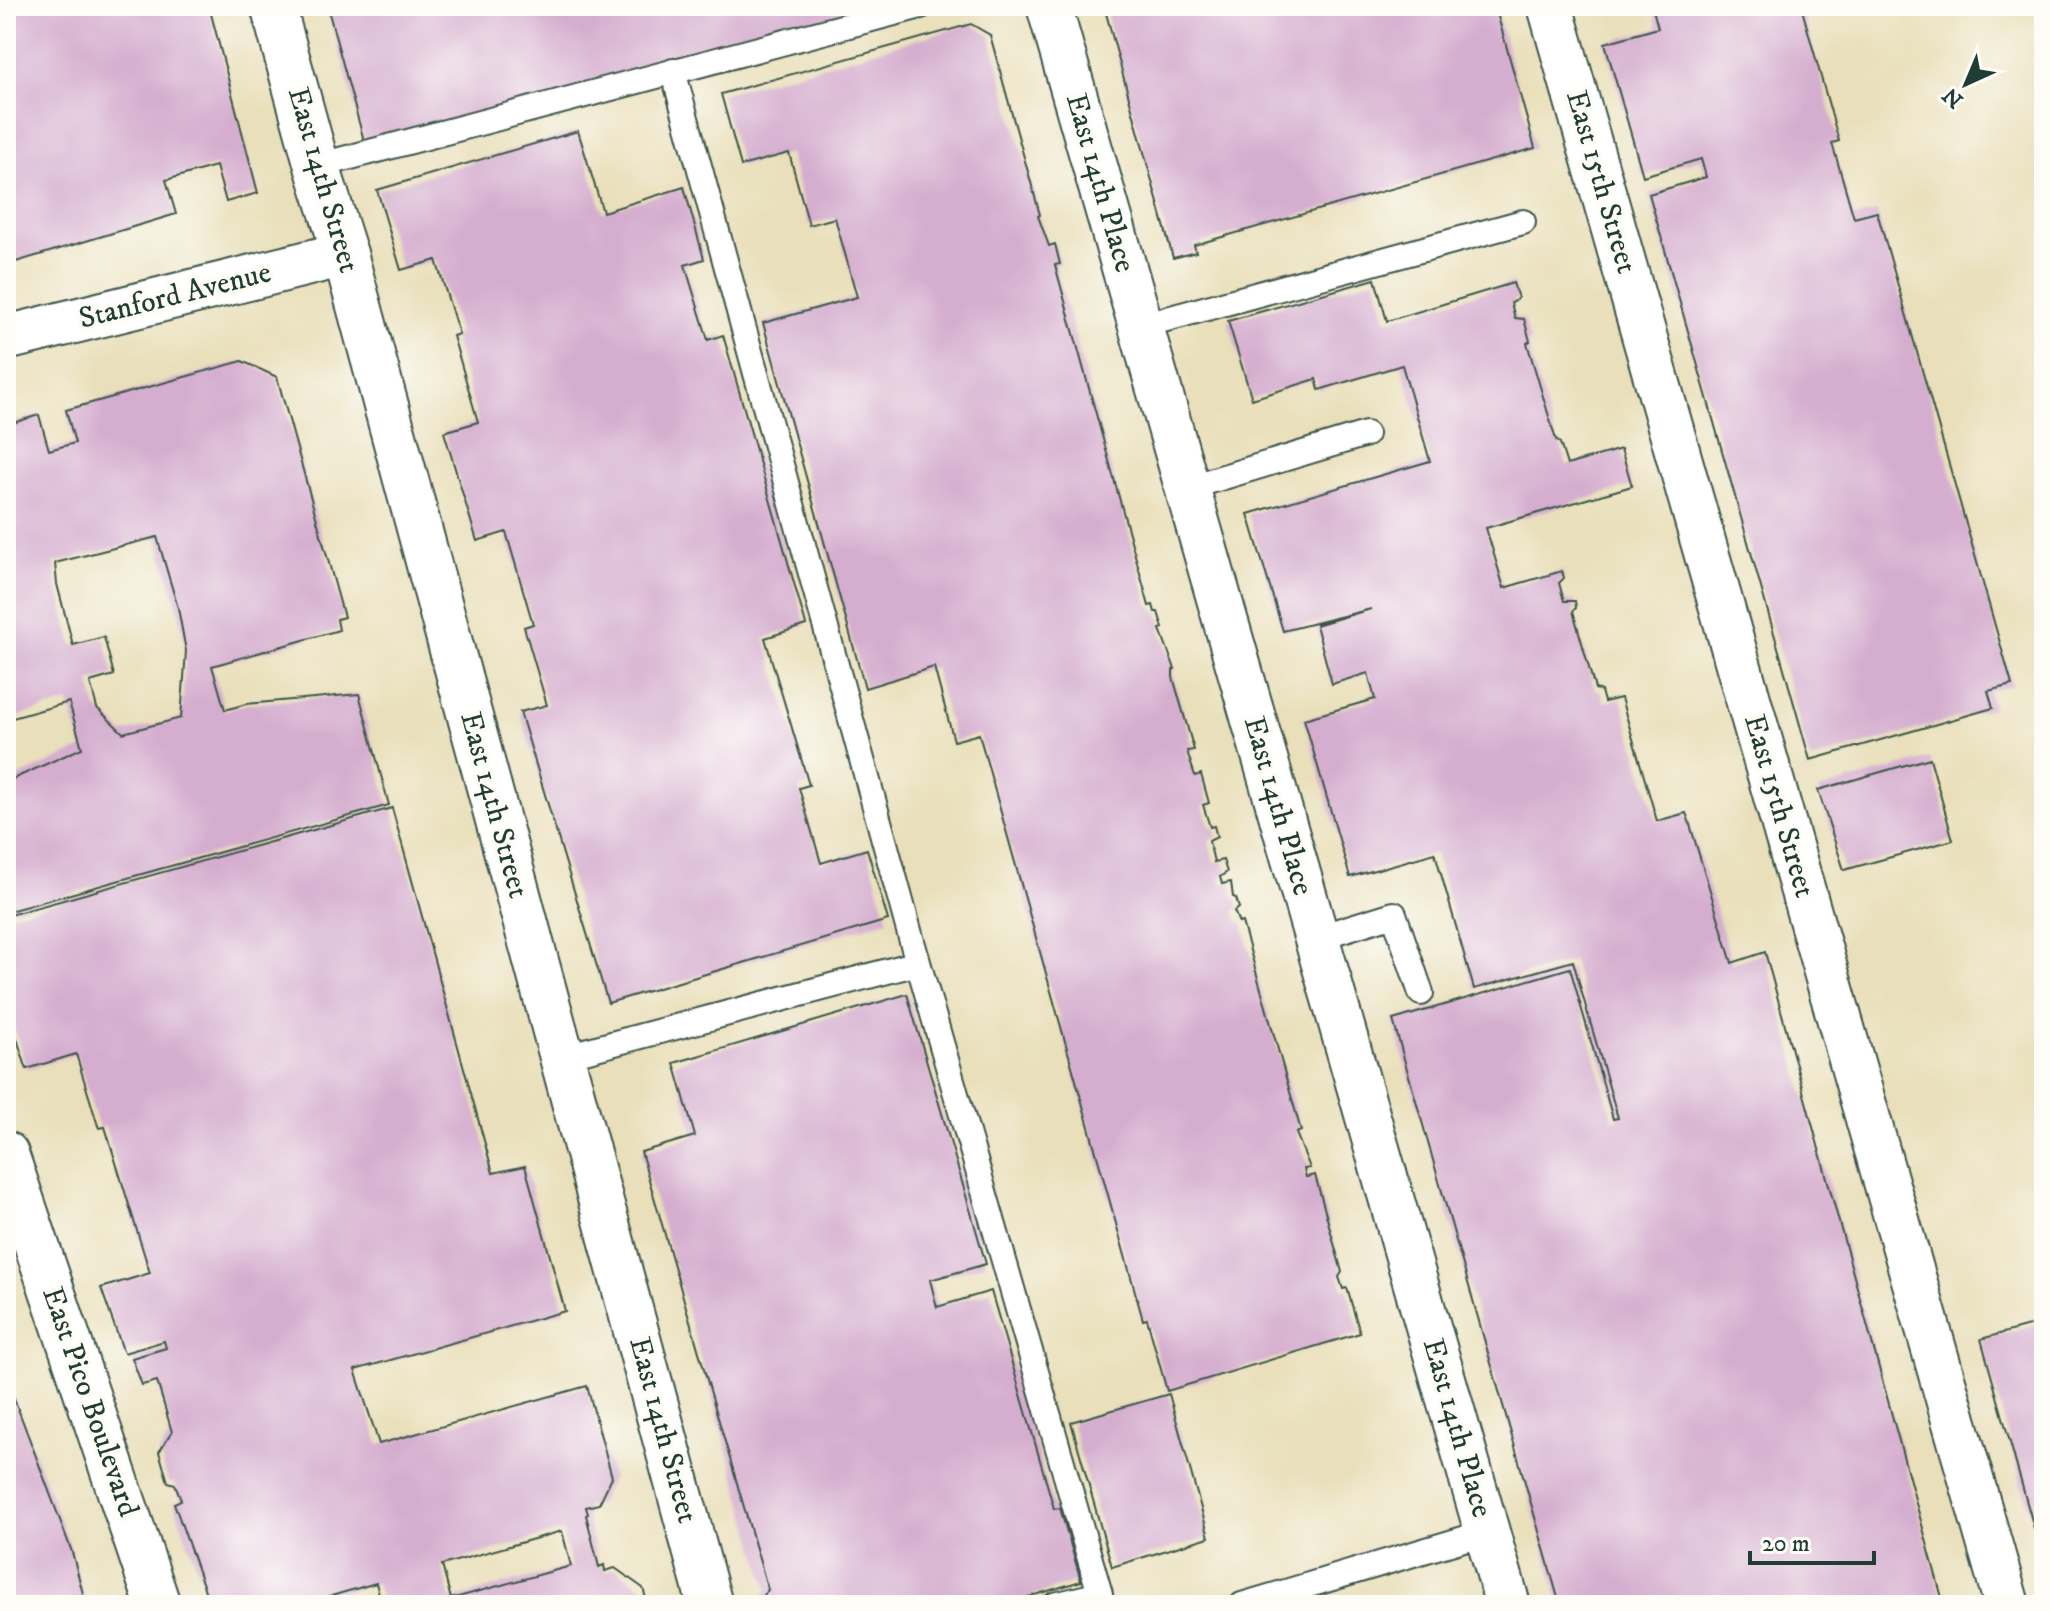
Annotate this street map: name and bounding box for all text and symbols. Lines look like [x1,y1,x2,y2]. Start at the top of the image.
north arrow [1926,44,2006,124]
text: N [1937,81,1969,113]
street label: East 14th Street [279,83,367,277]
street label: East 15th Street [1557,86,1645,278]
street label: East 14th Place [1057,89,1143,277]
street label: Stanford Avenue [75,254,275,338]
street label: East 14th Street [451,708,537,902]
street label: East 15th Street [1735,710,1823,902]
street label: East 14th Place [1235,712,1321,900]
street label: East Pico Boulevard [33,1282,147,1522]
street label: East 14th Street [620,1333,706,1527]
street label: East 14th Place [1414,1334,1500,1522]
scale bar [1750,1515,1874,1565]
text: 20 m [1762,1529,1810,1559]

